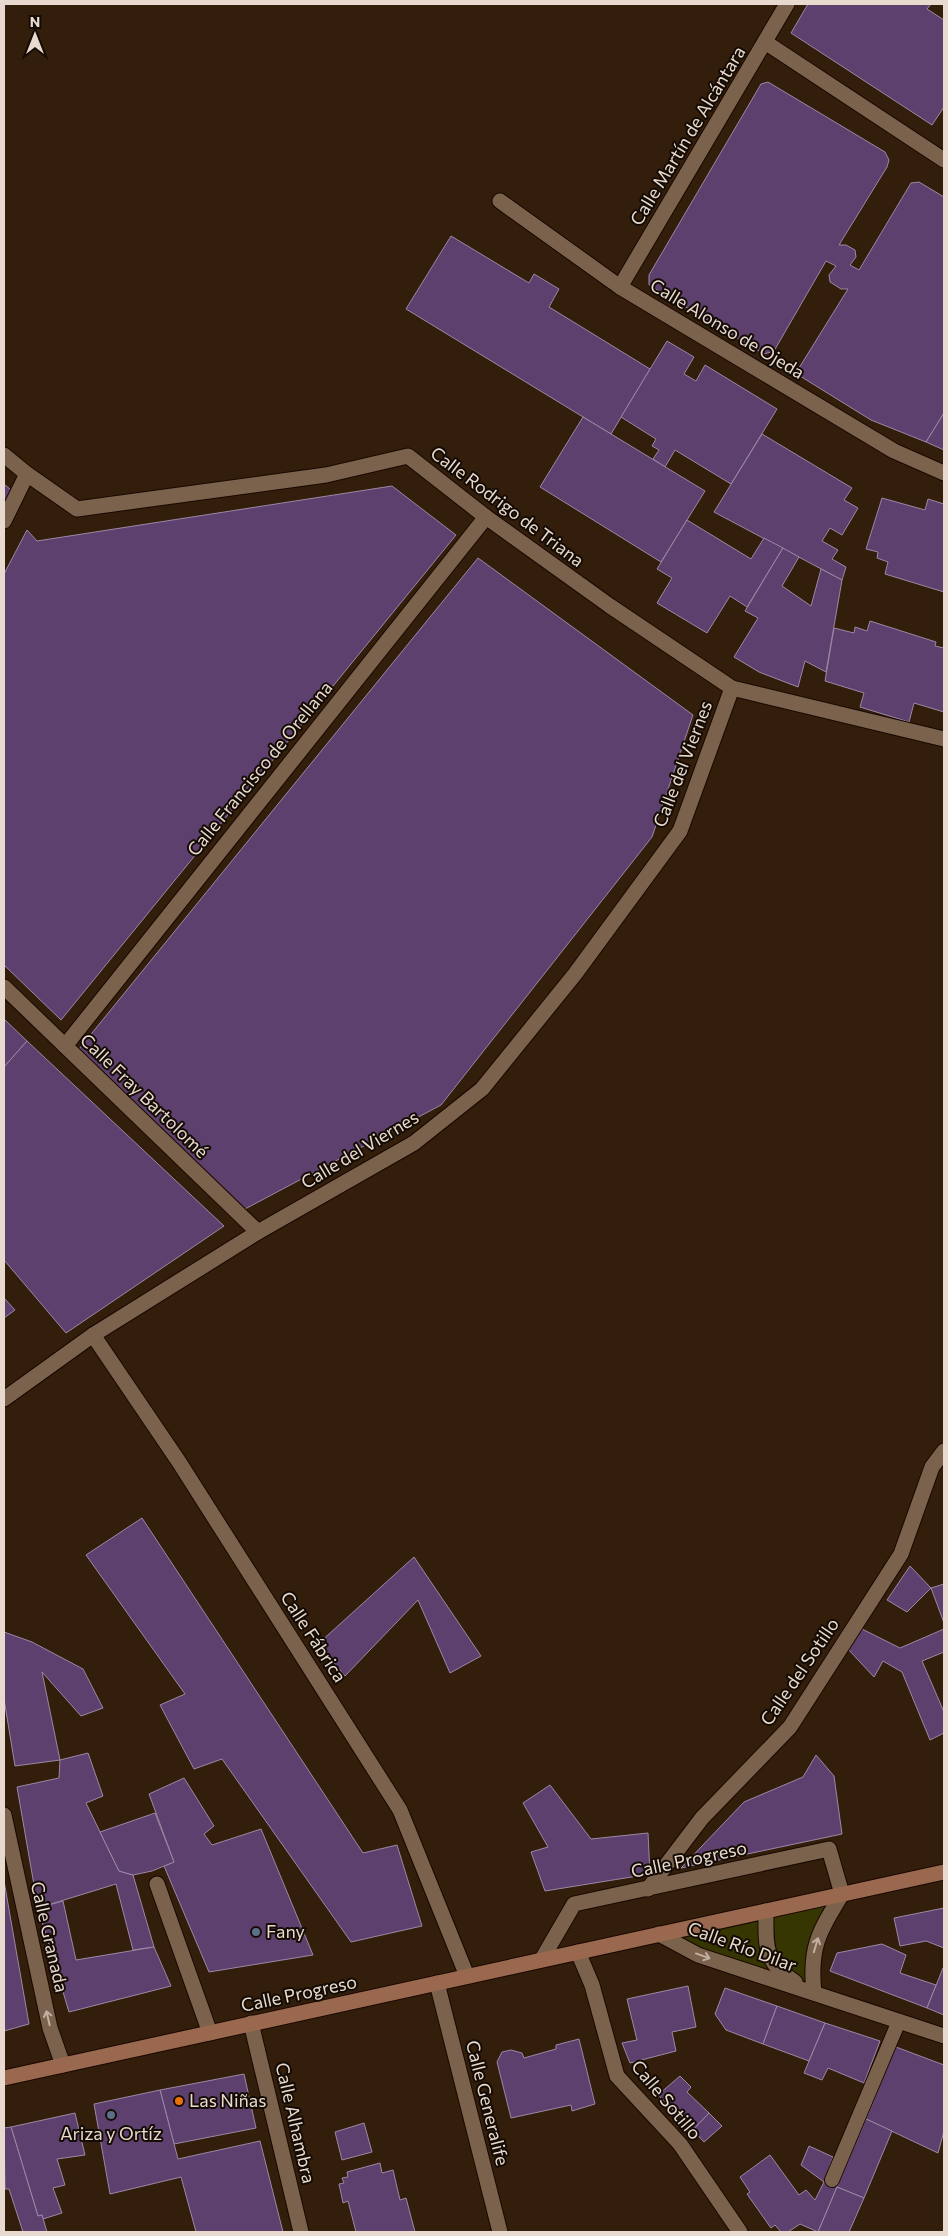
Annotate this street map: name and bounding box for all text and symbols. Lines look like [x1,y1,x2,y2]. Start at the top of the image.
north arrow [10,10,60,60]
text: N [30,13,40,30]
street label: Calle Martín de Alcántara [625,42,749,229]
street label: Calle Alonso de Ojeda [646,273,809,383]
street label: Calle Rodrigo de Triana [427,441,589,571]
street label: Calle Francisco de Orellana [182,677,336,860]
street label: Calle del Viernes [648,697,716,830]
street label: Calle Fray Bartolomé [76,1028,213,1162]
street label: Calle del Viernes [297,1105,422,1193]
street label: Calle Fábrica [276,1587,351,1686]
street label: Calle del Sotillo [755,1614,843,1729]
street label: Calle Progreso [629,1836,749,1882]
street label: Calle Granada [27,1879,73,1994]
street label: Calle Río Dilar [685,1916,800,1976]
place label: Fany [266,1920,305,1942]
marker: Fany [250,1926,262,1938]
one-way arrow [812,1938,821,1953]
one-way arrow [695,1952,710,1961]
street label: Calle Progreso [239,1970,359,2016]
one-way arrow [43,2011,52,2027]
street label: Calle Generalife [462,2038,514,2168]
street label: Calle Sotillo [627,2055,706,2144]
street label: Calle Alhambra [271,2060,321,2185]
place label: Las Niñas [189,2089,266,2111]
marker: Las Niñas [173,2095,185,2107]
marker: Ariza y Ortíz [105,2109,117,2121]
place label: Ariza y Ortíz [60,2122,162,2144]

